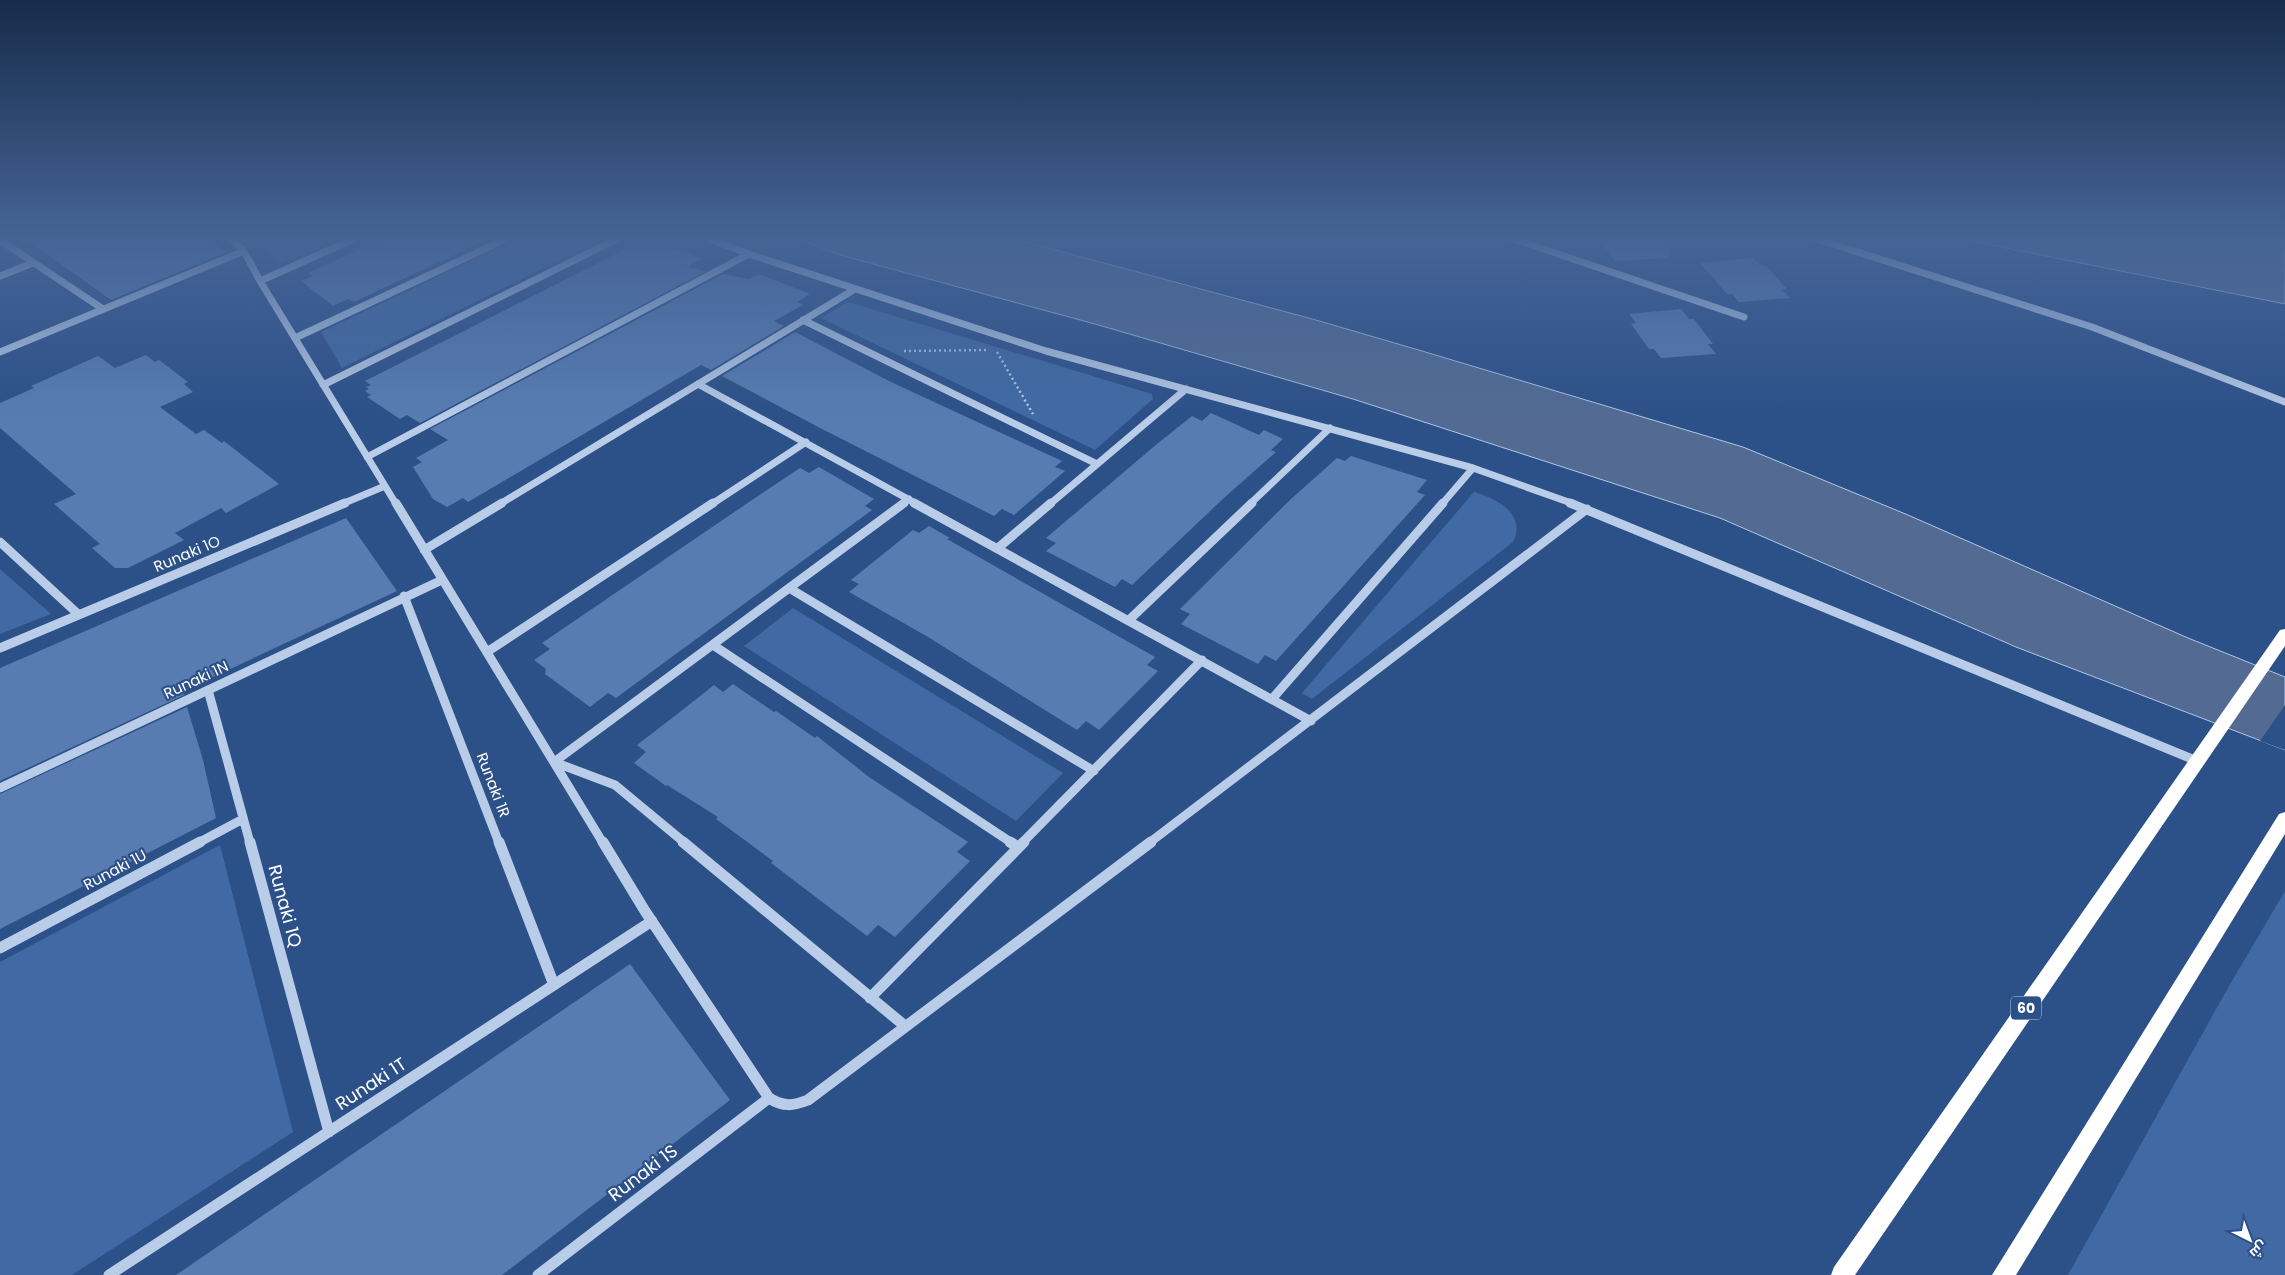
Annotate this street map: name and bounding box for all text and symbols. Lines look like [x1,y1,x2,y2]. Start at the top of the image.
street label: Runaki 1O [150,530,224,577]
street label: Runaki 1N [160,655,232,704]
street label: Runaki 1R [472,749,515,820]
street label: Runaki 1U [79,844,150,895]
street label: Runaki 1Q [262,862,309,950]
road number: 60 [2011,996,2041,1020]
street label: Runaki 1T [330,1051,411,1116]
street label: Runaki 1S [603,1138,683,1207]
north arrow [2225,1215,2275,1265]
text: ش [2245,1236,2272,1263]

